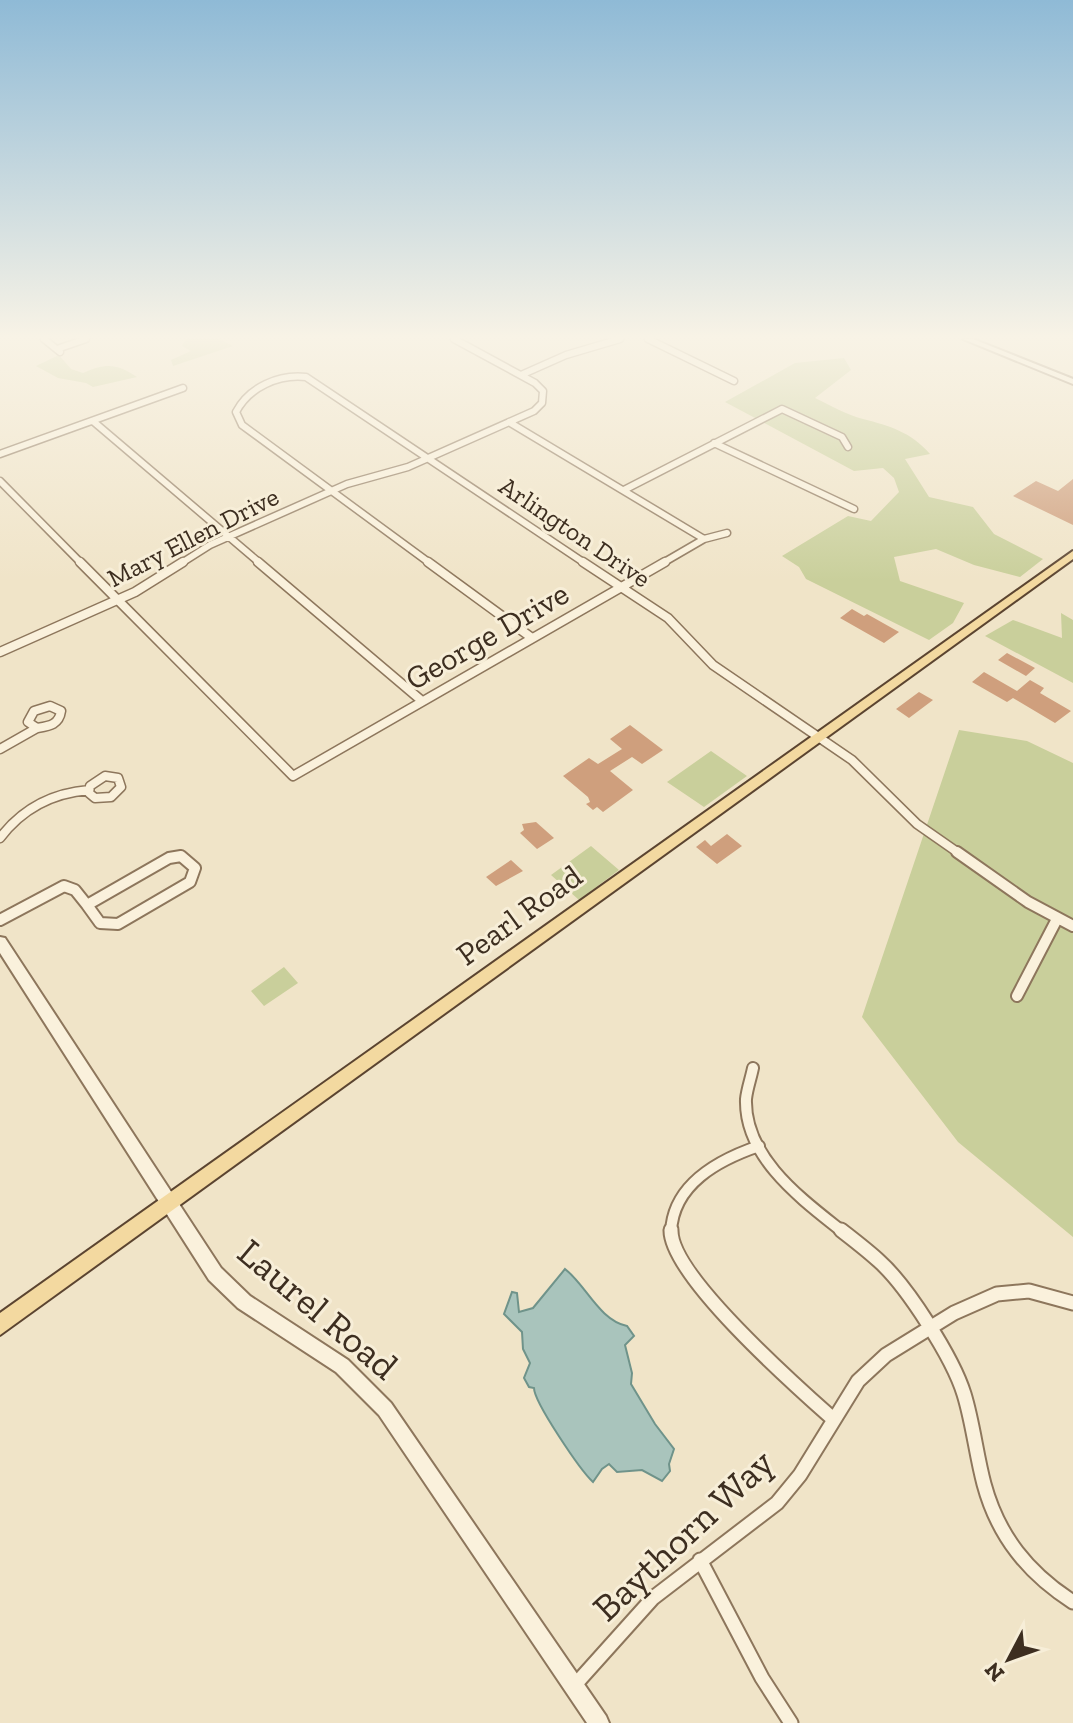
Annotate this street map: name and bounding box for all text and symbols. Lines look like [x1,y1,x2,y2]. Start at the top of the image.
street label: Arlington Drive [493,470,657,594]
street label: Mary Ellen Drive [102,480,284,594]
street label: George Drive [399,574,575,698]
street label: Pearl Road [449,856,590,973]
street label: Laurel Road [229,1229,407,1389]
street label: Baythorn Way [583,1439,783,1630]
north arrow [969,1619,1049,1699]
text: N [978,1656,1010,1687]

